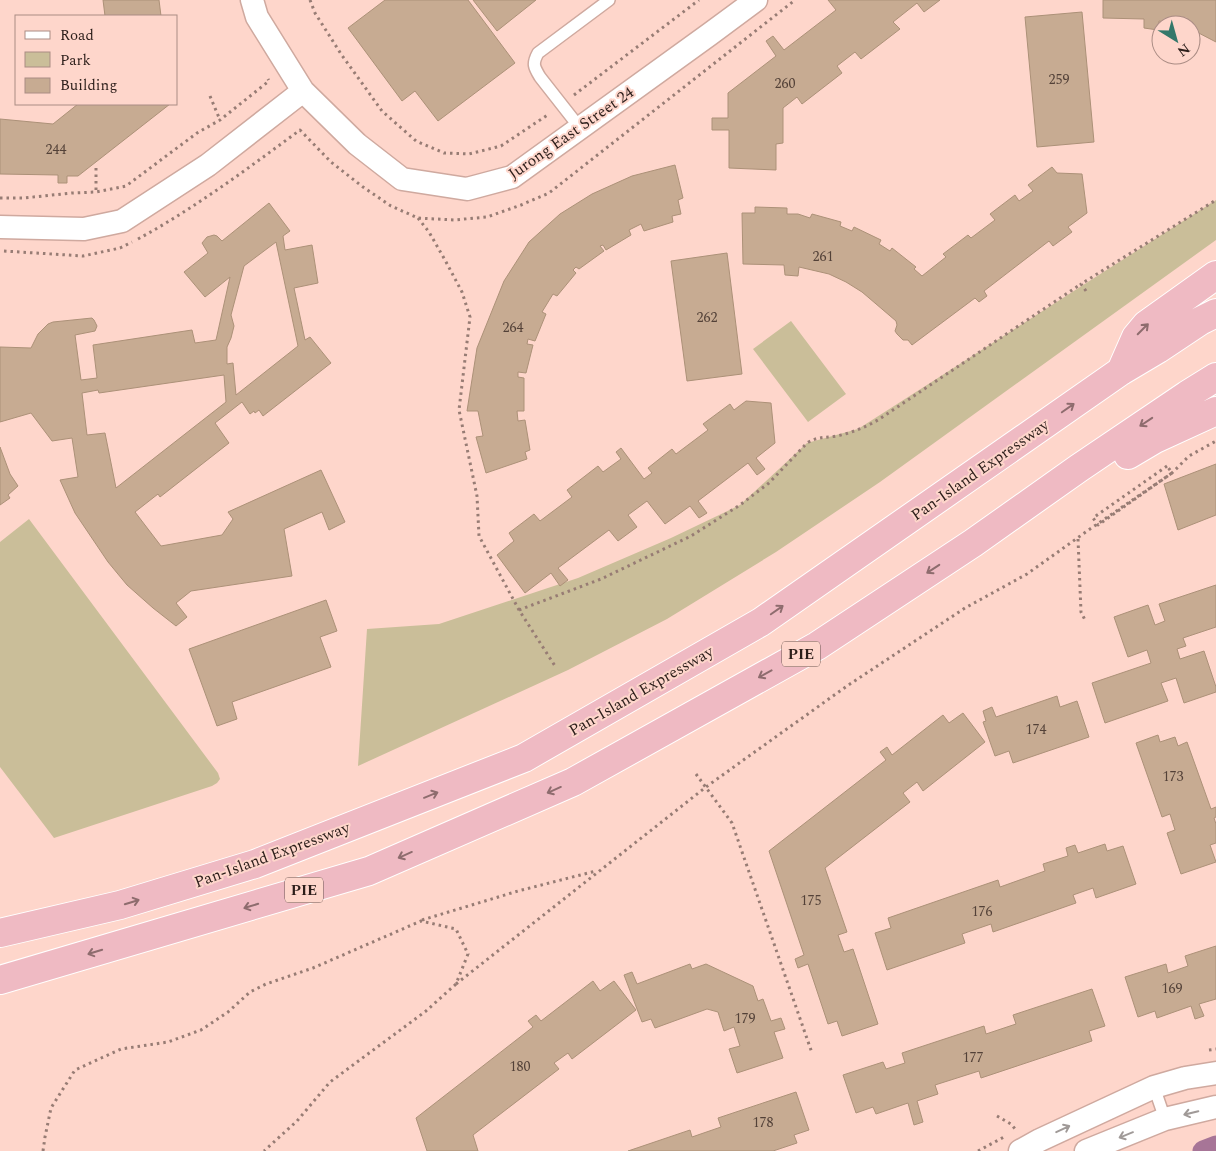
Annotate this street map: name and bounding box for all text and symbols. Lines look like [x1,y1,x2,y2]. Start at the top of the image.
legend [15,15,178,105]
north arrow [1151,15,1201,65]
text: Road [60,24,94,47]
text: N [1173,38,1194,62]
text: Park [60,49,91,72]
house number: 259 [1049,69,1070,90]
house number: 260 [775,73,796,94]
text: Building [60,74,117,97]
street label: Jurong East Street 24 [503,81,639,185]
house number: 244 [46,139,67,160]
house number: 261 [813,246,834,267]
house number: 262 [697,307,718,328]
house number: 264 [503,317,524,338]
one-way arrow [1137,323,1149,335]
one-way arrow [1061,403,1075,413]
street label: Pan-Island Expressway [906,412,1055,527]
one-way arrow [1139,417,1153,428]
one-way arrow [926,565,940,575]
one-way arrow [770,605,784,615]
street label: Pan-Island Expressway [564,639,719,742]
road number: PIE [782,642,820,666]
one-way arrow [759,670,773,680]
house number: 174 [1026,719,1047,740]
house number: 173 [1163,766,1184,787]
one-way arrow [547,786,562,796]
one-way arrow [423,790,438,799]
street label: Pan-Island Expressway [191,815,354,894]
one-way arrow [398,851,413,861]
road number: PIE [285,878,323,902]
house number: 175 [801,890,822,911]
one-way arrow [124,896,140,906]
one-way arrow [243,901,259,911]
house number: 176 [972,901,993,922]
one-way arrow [87,948,103,958]
house number: 169 [1162,978,1183,999]
house number: 179 [735,1008,756,1029]
house number: 177 [963,1047,984,1068]
house number: 180 [510,1056,531,1077]
one-way arrow [1183,1109,1199,1118]
house number: 178 [753,1112,774,1133]
one-way arrow [1055,1124,1070,1133]
one-way arrow [1119,1131,1134,1140]

